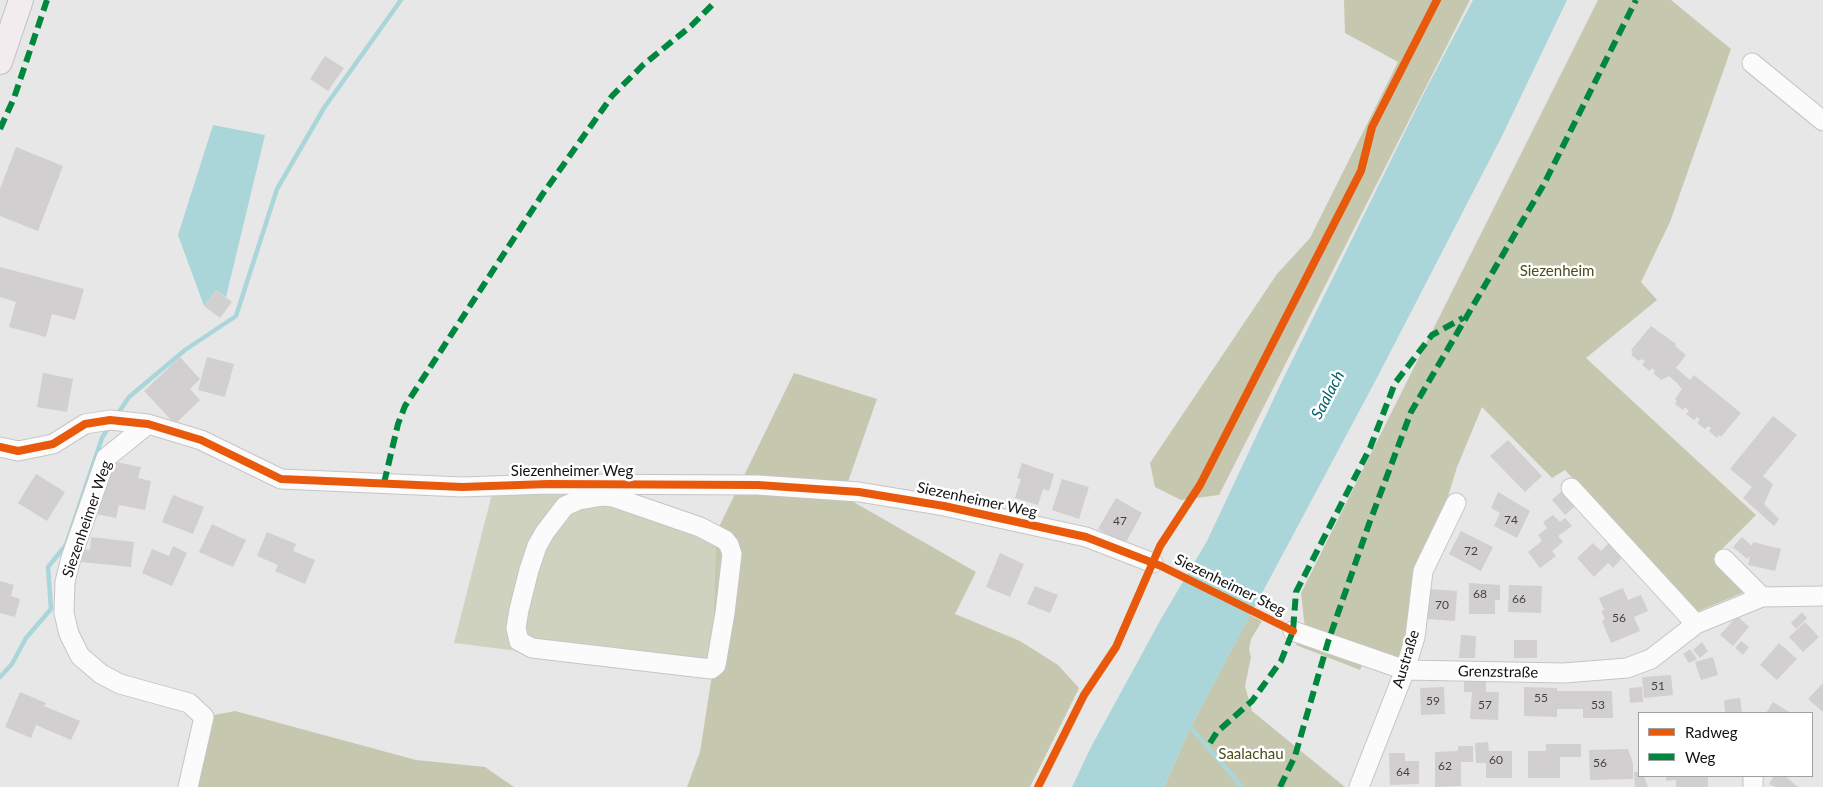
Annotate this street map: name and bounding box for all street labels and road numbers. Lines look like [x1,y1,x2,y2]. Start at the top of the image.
street label: Siezenheimer Weg [59,458,115,580]
street label: Siezenheimer Weg [511,462,633,480]
street label: Siezenheimer Weg [915,478,1039,522]
street label: Siezenheimer Steg [1172,550,1288,620]
street label: Austraße [1389,628,1423,690]
street label: Grenzstraße [1458,662,1538,682]

